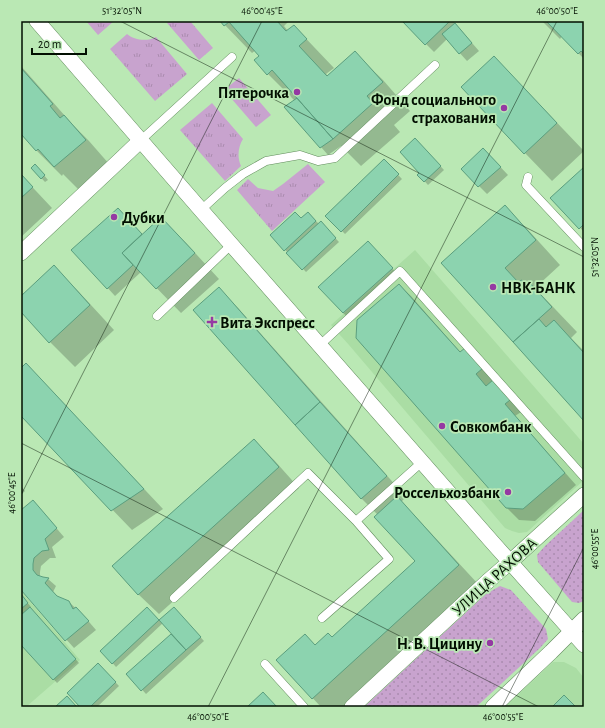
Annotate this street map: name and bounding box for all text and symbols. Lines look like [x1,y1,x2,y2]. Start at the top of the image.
text: 51°32'05"N [102,6,142,16]
text: 46°00'45"E [241,6,283,16]
text: 46°00'50"E [536,6,578,16]
scale bar [32,30,86,56]
text: 20 m [38,38,61,50]
place label: Пятерочка [218,85,289,101]
marker: Пятерочка [292,87,302,97]
place label: Фонд социального страхования [371,92,496,126]
marker: Фонд социального страхования [499,103,509,113]
place label: Дубки [122,210,165,227]
marker: Дубки [109,212,119,222]
text: 51°32'05"N [590,237,600,277]
place label: НВК-БАНК [501,280,576,296]
marker: НВК-БАНК [488,282,498,292]
place label: Вита Экспресс [220,315,315,331]
marker: Вита Экспресс [207,317,217,327]
place label: Совкомбанк [450,419,532,435]
marker: Совкомбанк [437,421,447,431]
text: 46°00'45"E [7,472,17,514]
place label: Россельхозбанк [394,485,500,501]
marker: Россельхозбанк [503,487,513,497]
text: 46°00'55"E [590,529,600,569]
street label: УЛИЦА РАХОВА [449,534,541,619]
place label: Н. В. Цицину [397,636,483,653]
marker: Н. В. Цицину [485,638,495,648]
text: 46°00'50"E [187,712,229,722]
text: 46°00'55"E [483,712,523,722]

